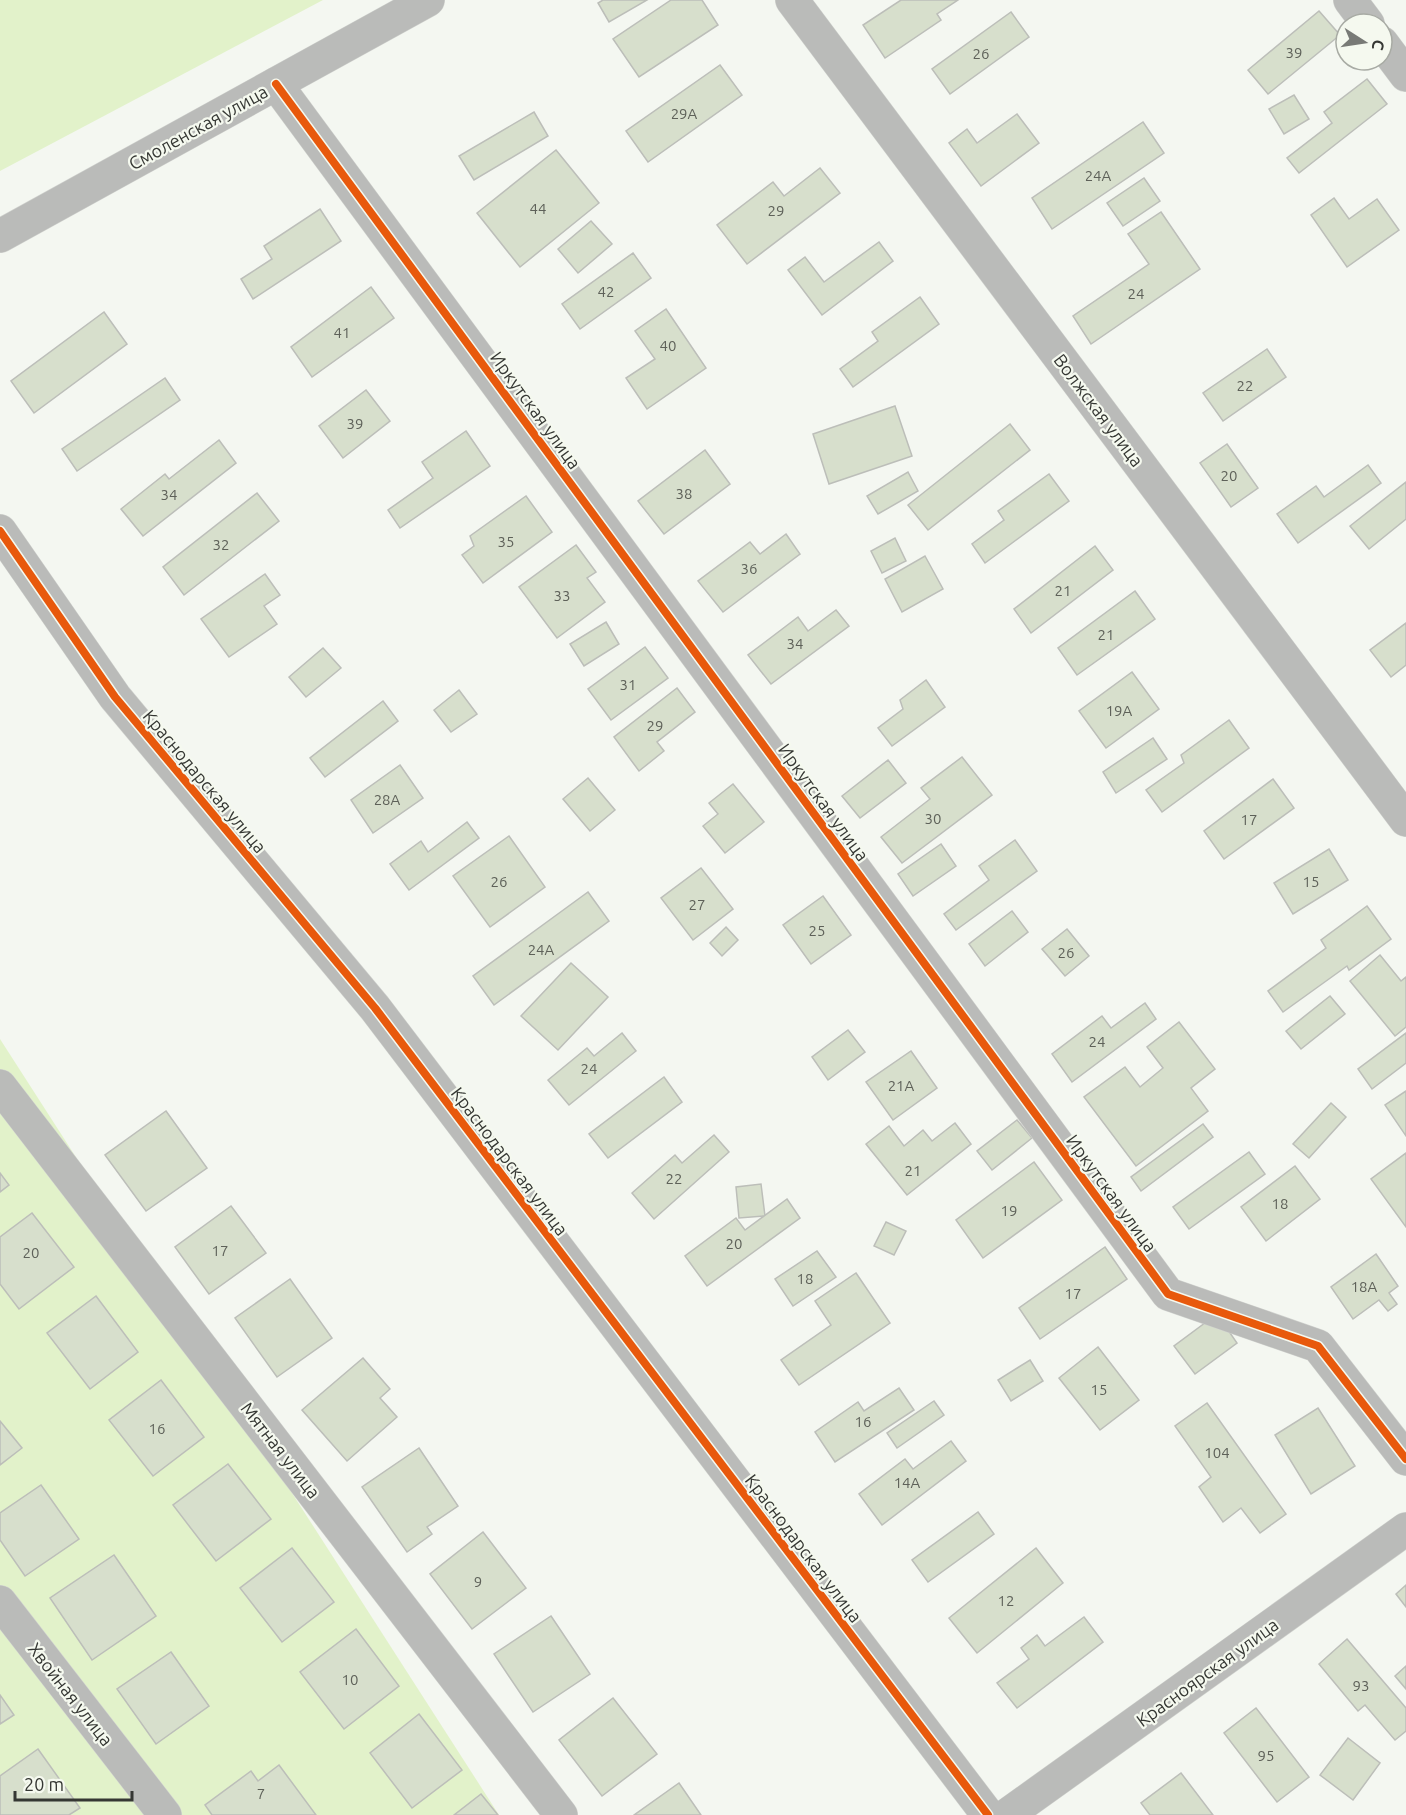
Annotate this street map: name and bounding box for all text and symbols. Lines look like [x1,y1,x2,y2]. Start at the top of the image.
north arrow [1334,12,1394,72]
text: С [1369,38,1389,52]
house number: 39 [1286,44,1302,61]
house number: 26 [973,45,989,62]
street label: Смоленская улица [125,81,271,173]
house number: 29А [671,105,698,122]
house number: 24А [1085,167,1112,184]
house number: 44 [530,200,546,217]
house number: 29 [768,202,784,219]
house number: 42 [598,283,614,300]
house number: 24 [1128,285,1144,302]
house number: 41 [334,324,350,341]
house number: 40 [660,337,676,354]
street label: Иркутская улица [487,348,585,472]
street label: Волжская улица [1050,350,1148,470]
house number: 22 [1237,377,1253,394]
house number: 39 [347,415,363,432]
house number: 20 [1221,467,1237,484]
house number: 38 [676,485,692,502]
house number: 34 [161,486,177,503]
house number: 35 [498,533,514,550]
house number: 32 [213,536,229,553]
house number: 36 [741,560,757,577]
house number: 21 [1055,582,1071,599]
house number: 33 [554,587,570,604]
house number: 21 [1098,626,1114,643]
house number: 34 [787,635,803,652]
house number: 31 [620,676,636,693]
house number: 19А [1106,702,1133,719]
street label: Краснодарская улица [139,705,271,857]
house number: 29 [647,717,663,734]
street label: Иркутская улица [775,740,873,864]
house number: 28А [374,791,401,808]
house number: 30 [925,810,941,827]
house number: 17 [1241,811,1257,828]
house number: 26 [491,873,507,890]
house number: 15 [1303,873,1319,890]
house number: 27 [689,896,705,913]
house number: 25 [809,922,825,939]
house number: 24А [528,941,555,958]
house number: 26 [1058,944,1074,961]
house number: 24 [1089,1033,1105,1050]
house number: 24 [581,1060,597,1077]
house number: 21А [888,1077,915,1094]
street label: Краснодарская улица [448,1083,572,1239]
street label: Иркутская улица [1063,1131,1161,1255]
house number: 21 [905,1162,921,1179]
house number: 22 [666,1170,682,1187]
house number: 18 [1272,1195,1288,1212]
house number: 19 [1001,1202,1017,1219]
house number: 20 [726,1235,742,1252]
house number: 17 [212,1242,228,1259]
house number: 20 [23,1244,39,1261]
house number: 18 [797,1270,813,1287]
house number: 18А [1351,1278,1378,1295]
house number: 17 [1065,1285,1081,1302]
house number: 15 [1091,1381,1107,1398]
street label: Мятная улица [237,1398,325,1502]
house number: 16 [855,1413,871,1430]
house number: 16 [149,1420,165,1437]
house number: 104 [1204,1444,1230,1461]
street label: Краснодарская улица [742,1470,866,1626]
house number: 14А [894,1474,921,1491]
house number: 9 [474,1573,482,1590]
house number: 12 [998,1592,1014,1609]
street label: Красноярская улица [1132,1614,1282,1730]
street label: Хвойная улица [25,1639,117,1749]
house number: 10 [342,1671,358,1688]
house number: 93 [1353,1677,1369,1694]
house number: 95 [1258,1747,1274,1764]
scale bar [15,1764,132,1802]
text: 20 m [24,1774,64,1794]
house number: 7 [257,1785,265,1802]

